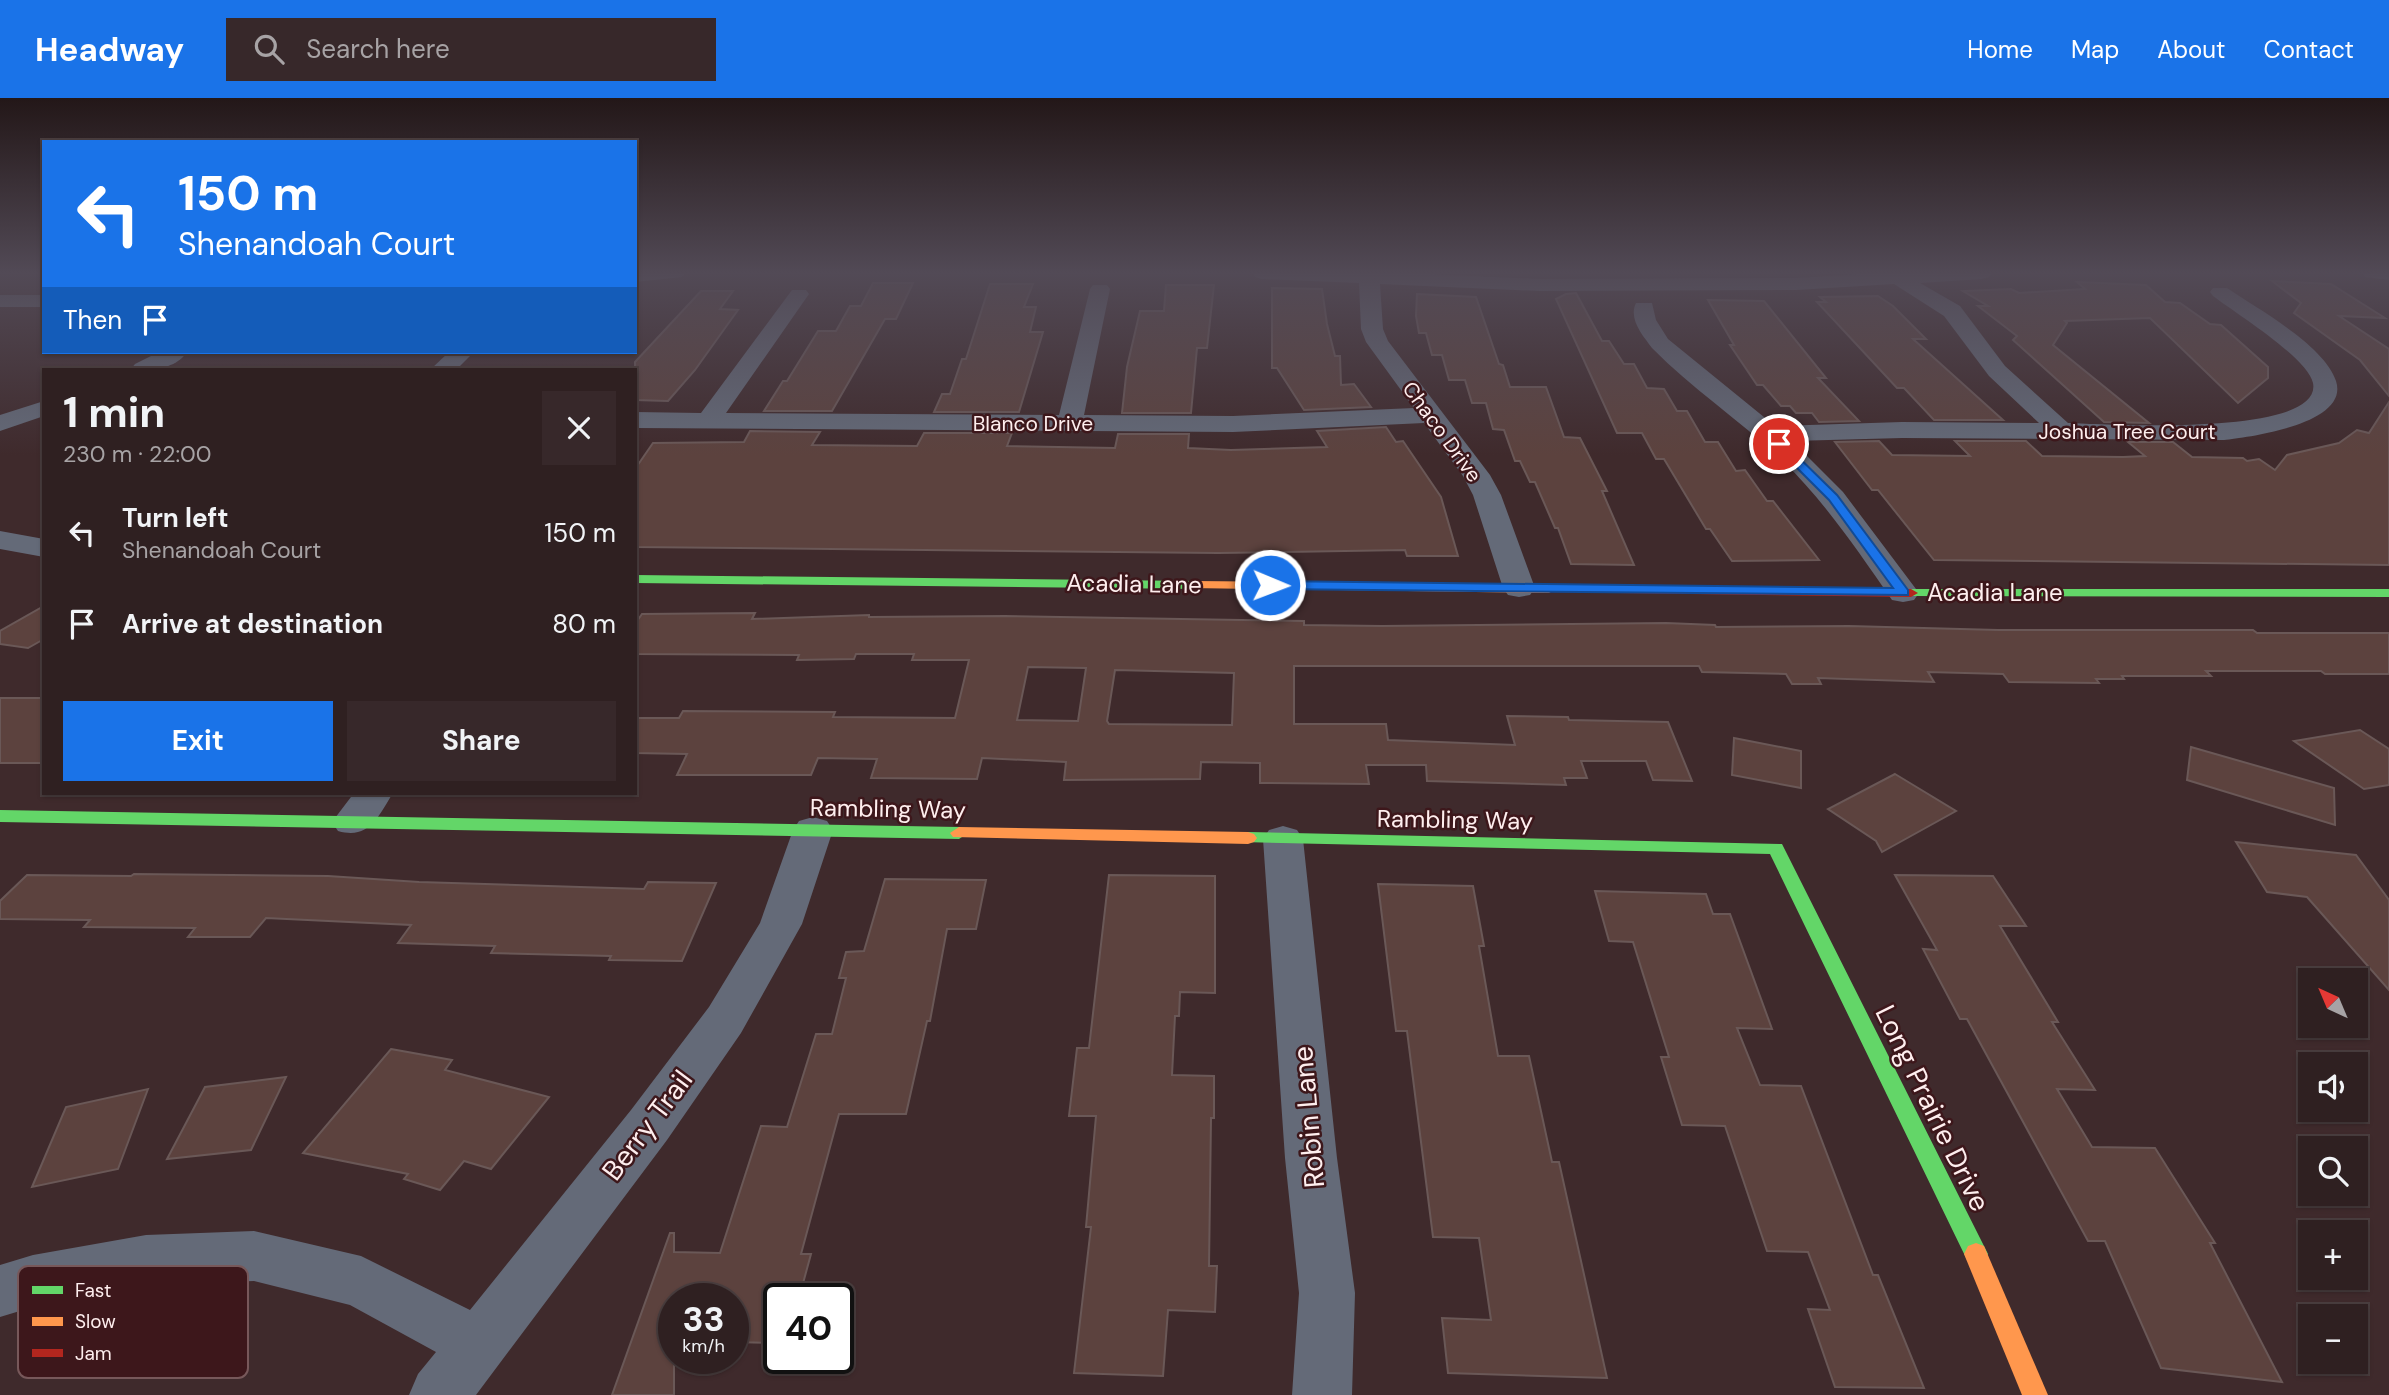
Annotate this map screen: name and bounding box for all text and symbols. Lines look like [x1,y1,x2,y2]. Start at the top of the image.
search box [226,18,716,81]
text: Headway [35,28,184,71]
icon: search [250,30,288,68]
text: Search here [306,32,450,66]
text: Home [1967,34,2033,65]
text: Map [2071,34,2119,65]
text: About [2157,34,2226,65]
text: Contact [2264,34,2354,65]
text: 150 m [178,161,318,225]
icon: left [63,168,154,259]
text: Shenandoah Court [178,223,455,265]
icon: arrive [136,301,174,339]
text: Then [63,303,122,337]
street label: Chaco Drive [1396,376,1488,488]
text: 1 min [63,385,165,440]
button: close [542,391,616,465]
street label: Blanco Drive [973,410,1093,438]
pin [1749,414,1809,474]
street label: Joshua Tree Court [2038,418,2216,446]
icon: arrive [1760,425,1798,463]
text: 230 m · 22:00 [63,439,212,469]
text: Turn left [122,501,229,535]
icon: left [63,514,101,552]
text: 150 m [544,516,616,550]
text: Shenandoah Court [122,535,321,565]
position arrow [1233,548,1307,622]
street label: Acadia Lane [1066,567,1202,600]
street label: Acadia Lane [1927,577,2063,608]
icon: arrive [63,605,101,643]
text: Arrive at destination [122,607,383,641]
text: 80 m [552,607,616,641]
button: Exit [63,701,333,781]
button: Share [347,701,616,781]
street label: Rambling Way [810,792,966,825]
street label: Rambling Way [1377,803,1533,836]
north arrow [2298,968,2368,1038]
map controls [2298,968,2368,1374]
street label: Long Prairie Drive [1867,999,1999,1218]
street label: Robin Lane [1284,1045,1333,1189]
button: sound [2298,1052,2368,1122]
street label: Berry Trail [594,1063,701,1188]
button: search [2298,1136,2368,1206]
button: + [2298,1220,2368,1290]
legend [18,1266,248,1378]
text: Fast [75,1278,111,1303]
speed limit sign: 40 [763,1283,854,1374]
text: 33 [682,1296,725,1342]
button: − [2298,1304,2368,1374]
text: Slow [75,1309,116,1334]
text: km/h [682,1334,725,1358]
text: Jam [75,1341,112,1366]

